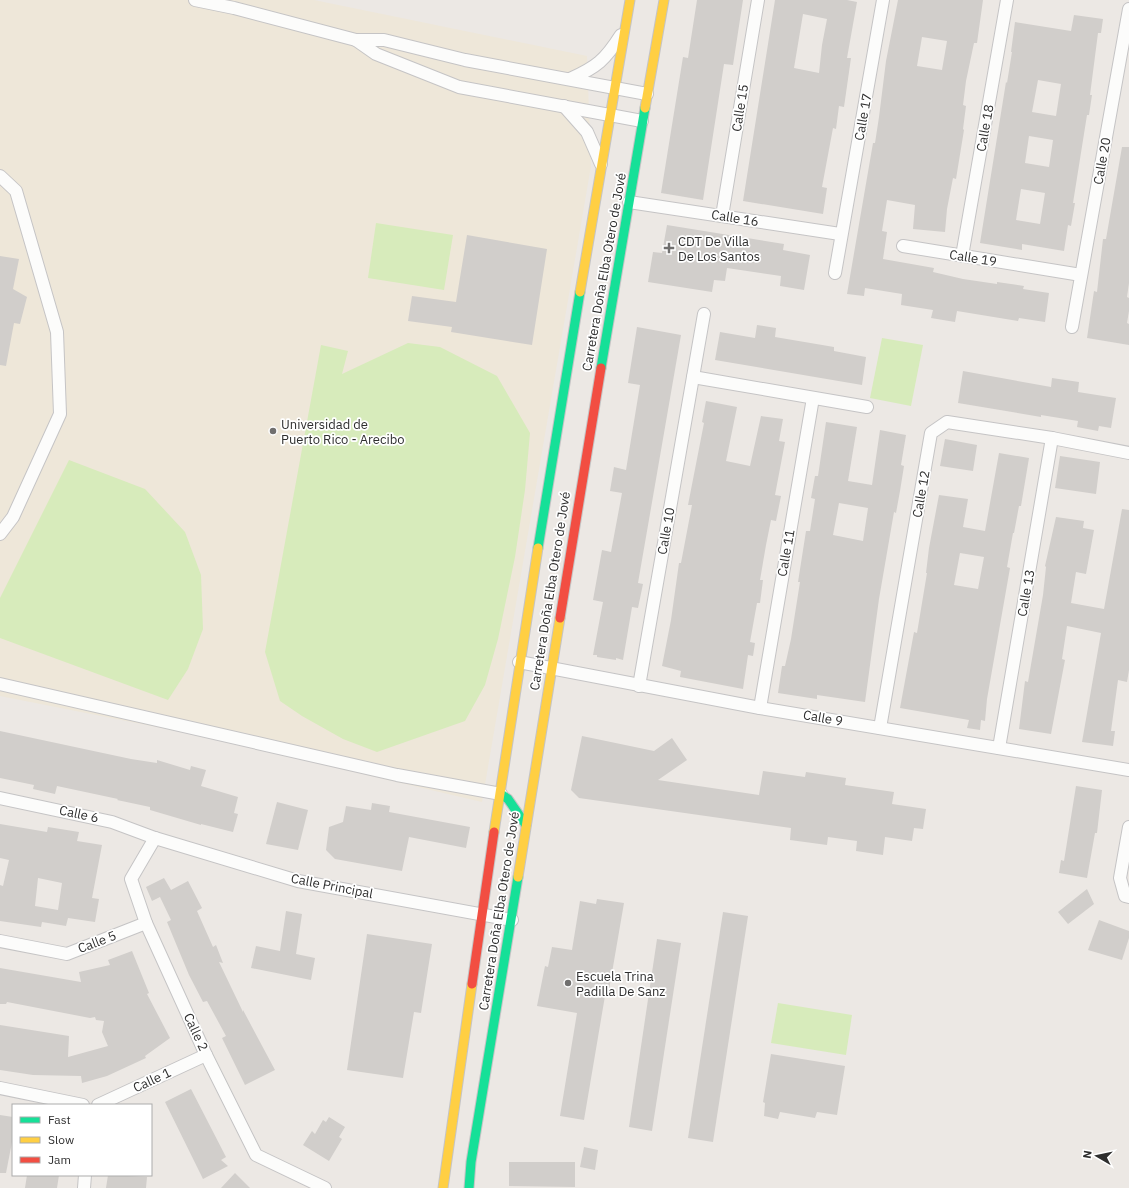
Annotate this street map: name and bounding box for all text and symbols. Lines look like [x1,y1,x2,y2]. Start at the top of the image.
street label: Calle 15 [728,83,752,133]
street label: Calle 17 [850,92,876,142]
street label: Calle 18 [972,103,998,153]
street label: Calle 20 [1089,136,1115,186]
street label: Carretera Doña Elba Otero de Jové [578,172,630,372]
street label: Calle 16 [710,206,760,230]
place label: CDT De Villa De Los Santos [678,233,760,265]
marker: CDT De Villa De Los Santos [663,242,675,254]
street label: Calle 19 [948,246,998,270]
place label: Universidad de Puerto Rico - Arecibo [281,416,405,448]
marker: Universidad de Puerto Rico - Arecibo [268,426,278,436]
street label: Calle 12 [908,469,934,519]
street label: Carretera Doña Elba Otero de Jové [526,490,574,692]
street label: Calle 10 [653,506,679,556]
street label: Calle 11 [773,528,799,578]
street label: Calle 13 [1013,568,1039,618]
street label: Calle 9 [802,706,844,730]
street label: Calle 6 [58,802,100,826]
street label: Carretera Doña Elba Otero de Jové [475,810,523,1012]
street label: Calle Principal [290,870,375,902]
street label: Calle 5 [75,927,119,957]
place label: Escuela Trina Padilla De Sanz [576,968,665,1000]
marker: Escuela Trina Padilla De Sanz [563,978,573,988]
street label: Calle 2 [180,1010,212,1054]
street label: Calle 1 [130,1064,174,1096]
legend [12,1104,152,1176]
text: Fast [48,1112,71,1127]
text: Slow [48,1132,74,1147]
north arrow [1077,1136,1117,1176]
text: N [1080,1149,1095,1159]
text: Jam [48,1152,71,1167]

